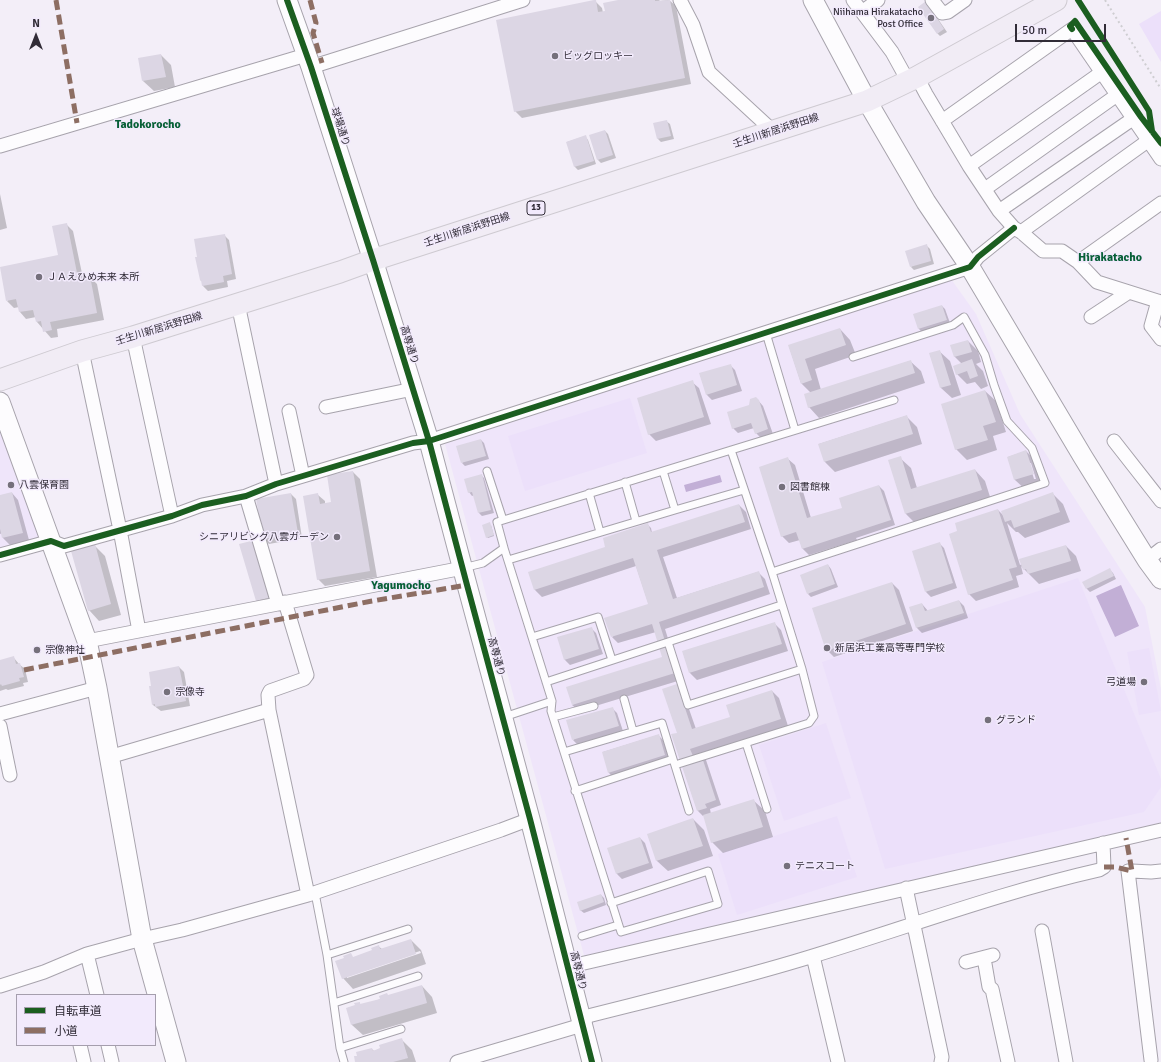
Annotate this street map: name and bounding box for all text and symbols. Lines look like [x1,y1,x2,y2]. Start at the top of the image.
place label: Niihama Hirakatacho Post Office [833,6,923,30]
marker: Niihama Hirakatacho Post Office [926,13,936,23]
north arrow [16,16,56,56]
scale bar [1017,16,1108,42]
text: N [32,17,40,30]
text: 50 m [1022,23,1047,38]
place label: ビッグロッキー [563,50,633,62]
marker: ビッグロッキー [550,51,560,61]
street label: 球場通り [328,106,352,148]
street label: 壬生川新居浜野田線 [731,111,821,151]
district label: Tadokorocho [115,118,181,132]
road number: 13 [527,201,545,215]
street label: 壬生川新居浜野田線 [422,210,512,250]
district label: Hirakatacho [1078,251,1142,265]
place label: ＪＡえひめ未来 本所 [47,271,139,283]
marker: ＪＡえひめ未来 本所 [34,272,44,282]
street label: 壬生川新居浜野田線 [114,310,204,348]
street label: 高専通り [397,324,421,366]
place label: 八雲保育園 [19,479,69,491]
marker: 八雲保育園 [6,480,16,490]
place label: 図書館棟 [790,481,830,493]
marker: 図書館棟 [777,482,787,492]
place label: シニアリビング八雲ガーデン [199,531,329,543]
marker: シニアリビング八雲ガーデン [332,532,342,542]
district label: Yagumocho [371,579,431,593]
street label: 高専通り [485,636,507,678]
place label: 新居浜工業高等専門学校 [835,642,945,654]
marker: 新居浜工業高等専門学校 [822,643,832,653]
place label: 宗像神社 [45,644,85,656]
marker: 宗像神社 [32,645,42,655]
place label: 弓道場 [1106,676,1136,688]
marker: 弓道場 [1139,677,1149,687]
place label: 宗像寺 [175,686,205,698]
marker: 宗像寺 [162,687,172,697]
place label: グランド [996,714,1036,726]
marker: グランド [983,715,993,725]
place label: テニスコート [795,860,855,872]
marker: テニスコート [782,861,792,871]
street label: 高専通り [567,950,589,992]
legend [16,994,156,1046]
text: 自転車道 [54,1004,102,1019]
text: 小道 [54,1024,78,1039]

